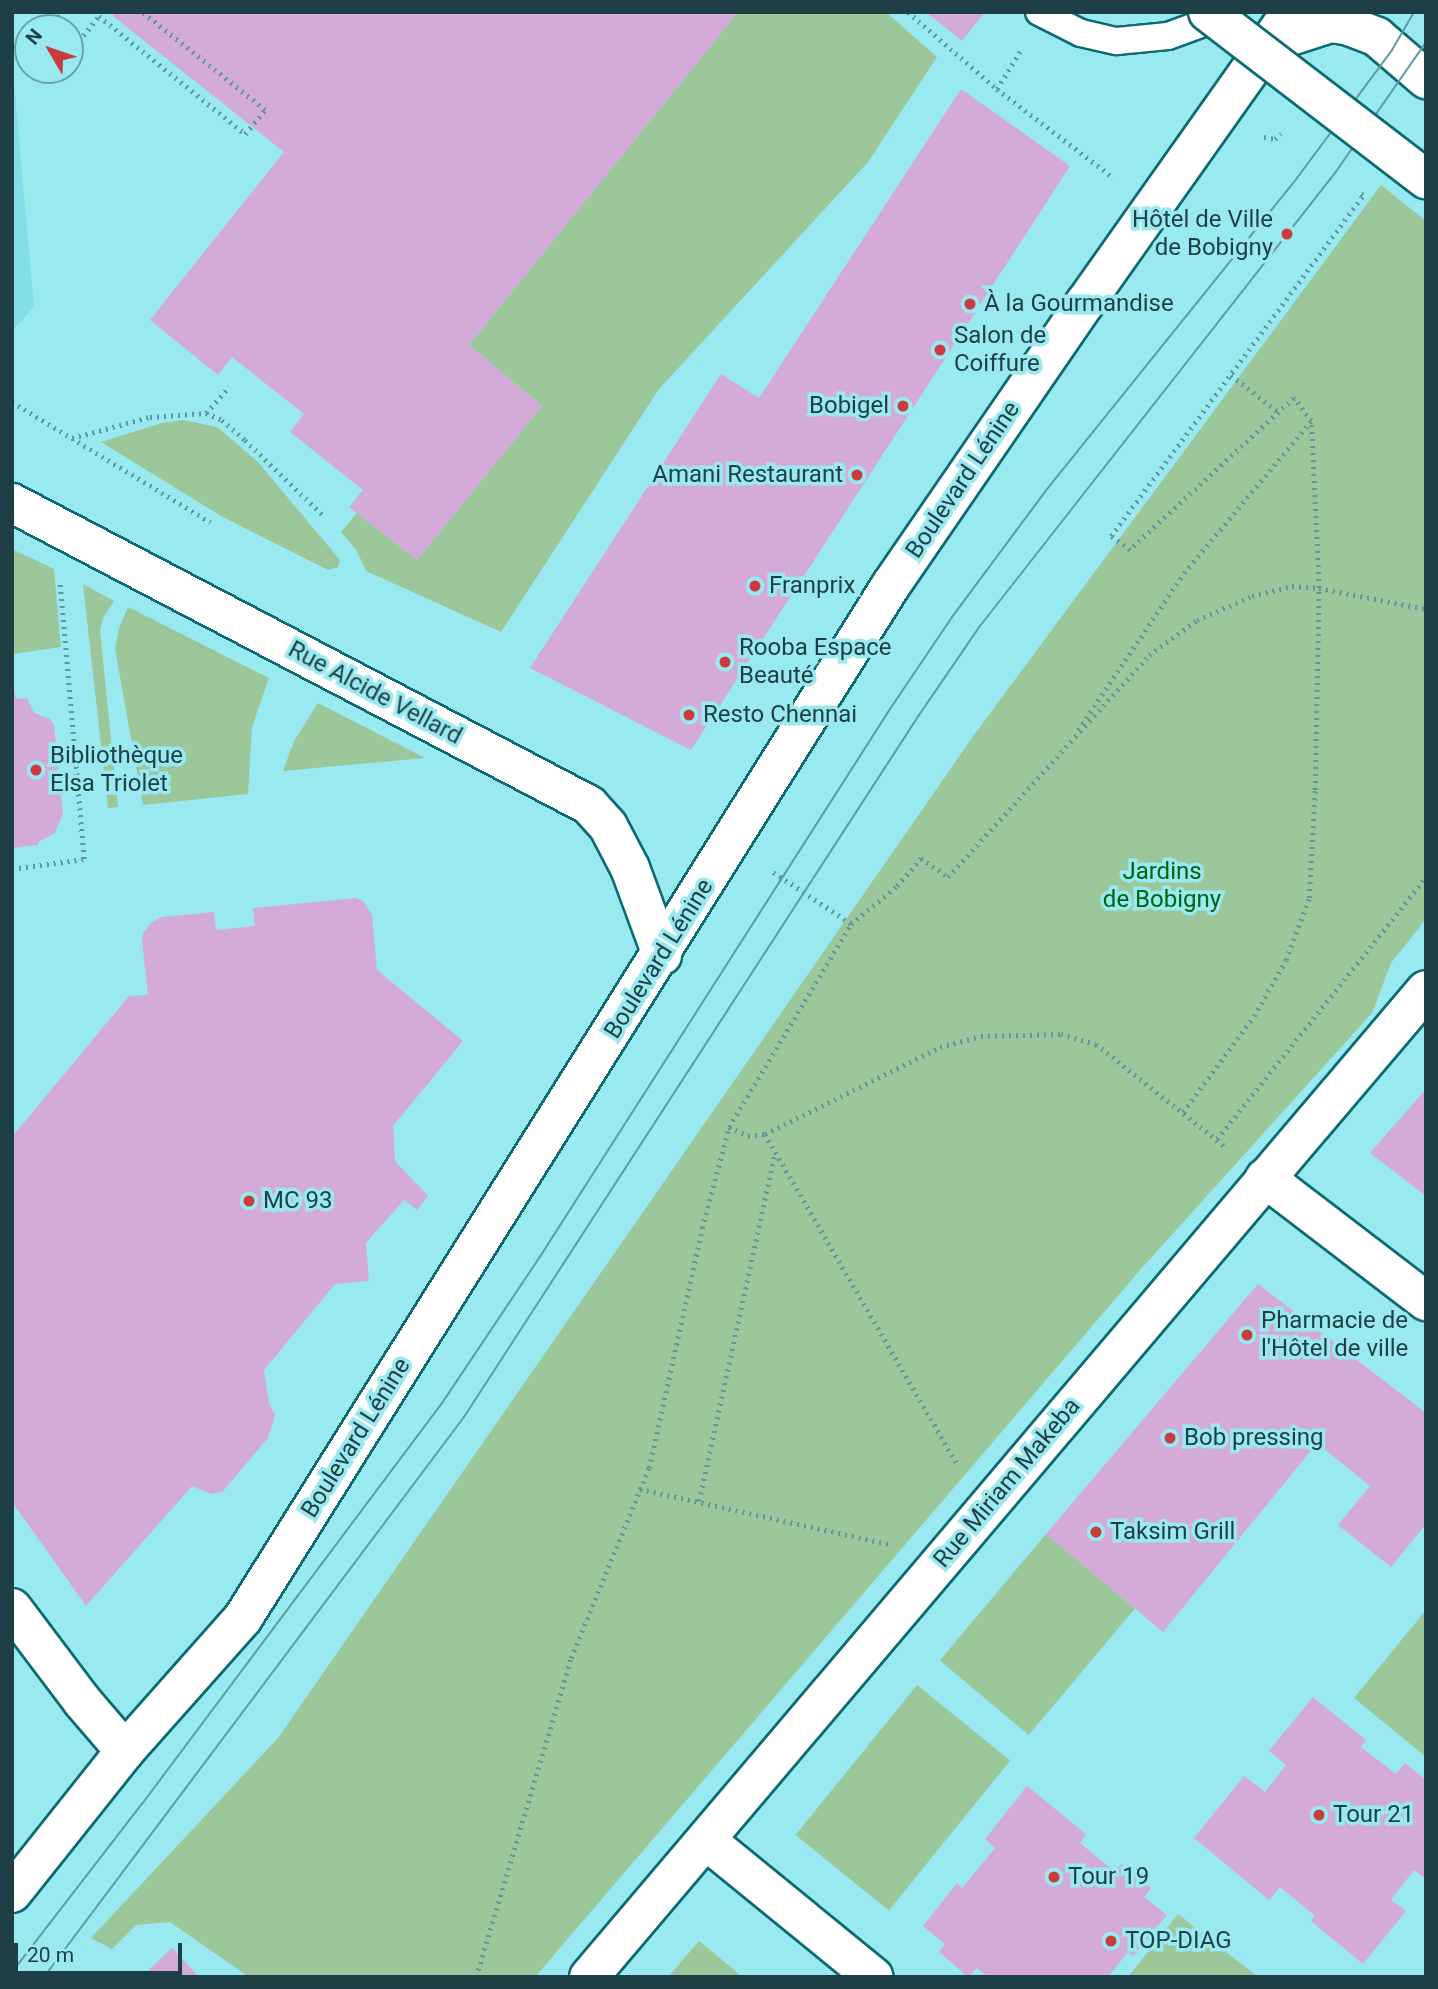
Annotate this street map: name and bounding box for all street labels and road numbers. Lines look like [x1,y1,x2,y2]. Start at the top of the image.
street label: Boulevard Lénine [900,396,1026,564]
street label: Rue Alcide Vellard [283,635,467,751]
street label: Boulevard Lénine [598,874,720,1044]
street label: Boulevard Lénine [295,1353,417,1523]
street label: Rue Miriam Makeba [928,1392,1086,1574]

